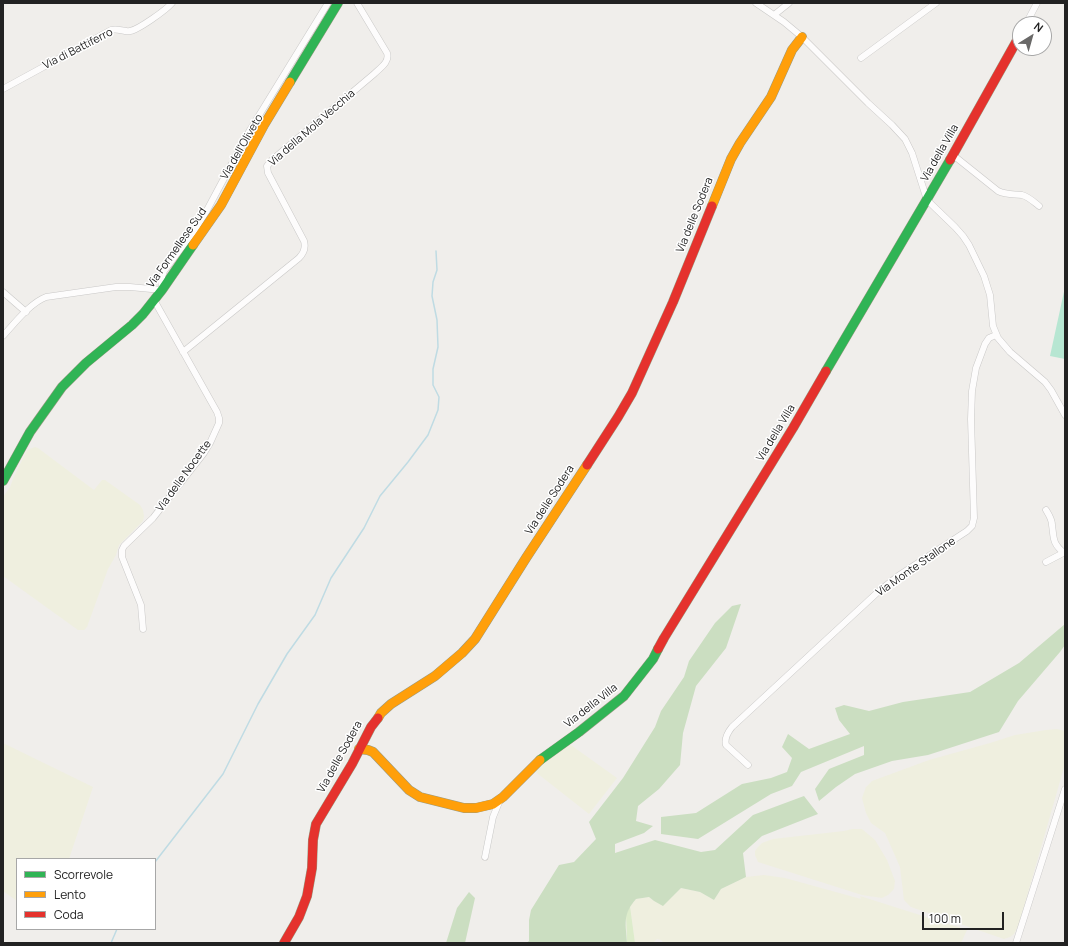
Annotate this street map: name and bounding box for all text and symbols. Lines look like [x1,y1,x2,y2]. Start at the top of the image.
north arrow [1012,16,1052,56]
text: N [1031,18,1047,35]
street label: Via di Battiferro [41,26,115,72]
street label: Via della Mola Vecchia [266,87,358,169]
street label: Via dell'Oliveto [218,112,266,182]
street label: Via della Villa [918,122,962,184]
street label: Via delle Sodera [674,175,716,255]
street label: Via Formellese Sud [144,205,210,291]
street label: Via della Villa [754,402,798,464]
street label: Via delle Nocette [154,438,214,514]
street label: Via delle Sodera [523,463,577,537]
street label: Via Monte Stallone [874,535,958,599]
street label: Via della Villa [562,681,620,731]
street label: Via delle Sodera [315,719,365,795]
legend [16,858,156,930]
text: Scorrevole [54,866,113,883]
text: Lento [54,886,86,903]
scale bar [924,904,1006,930]
text: Coda [54,906,83,923]
text: 100 m [929,910,961,927]

